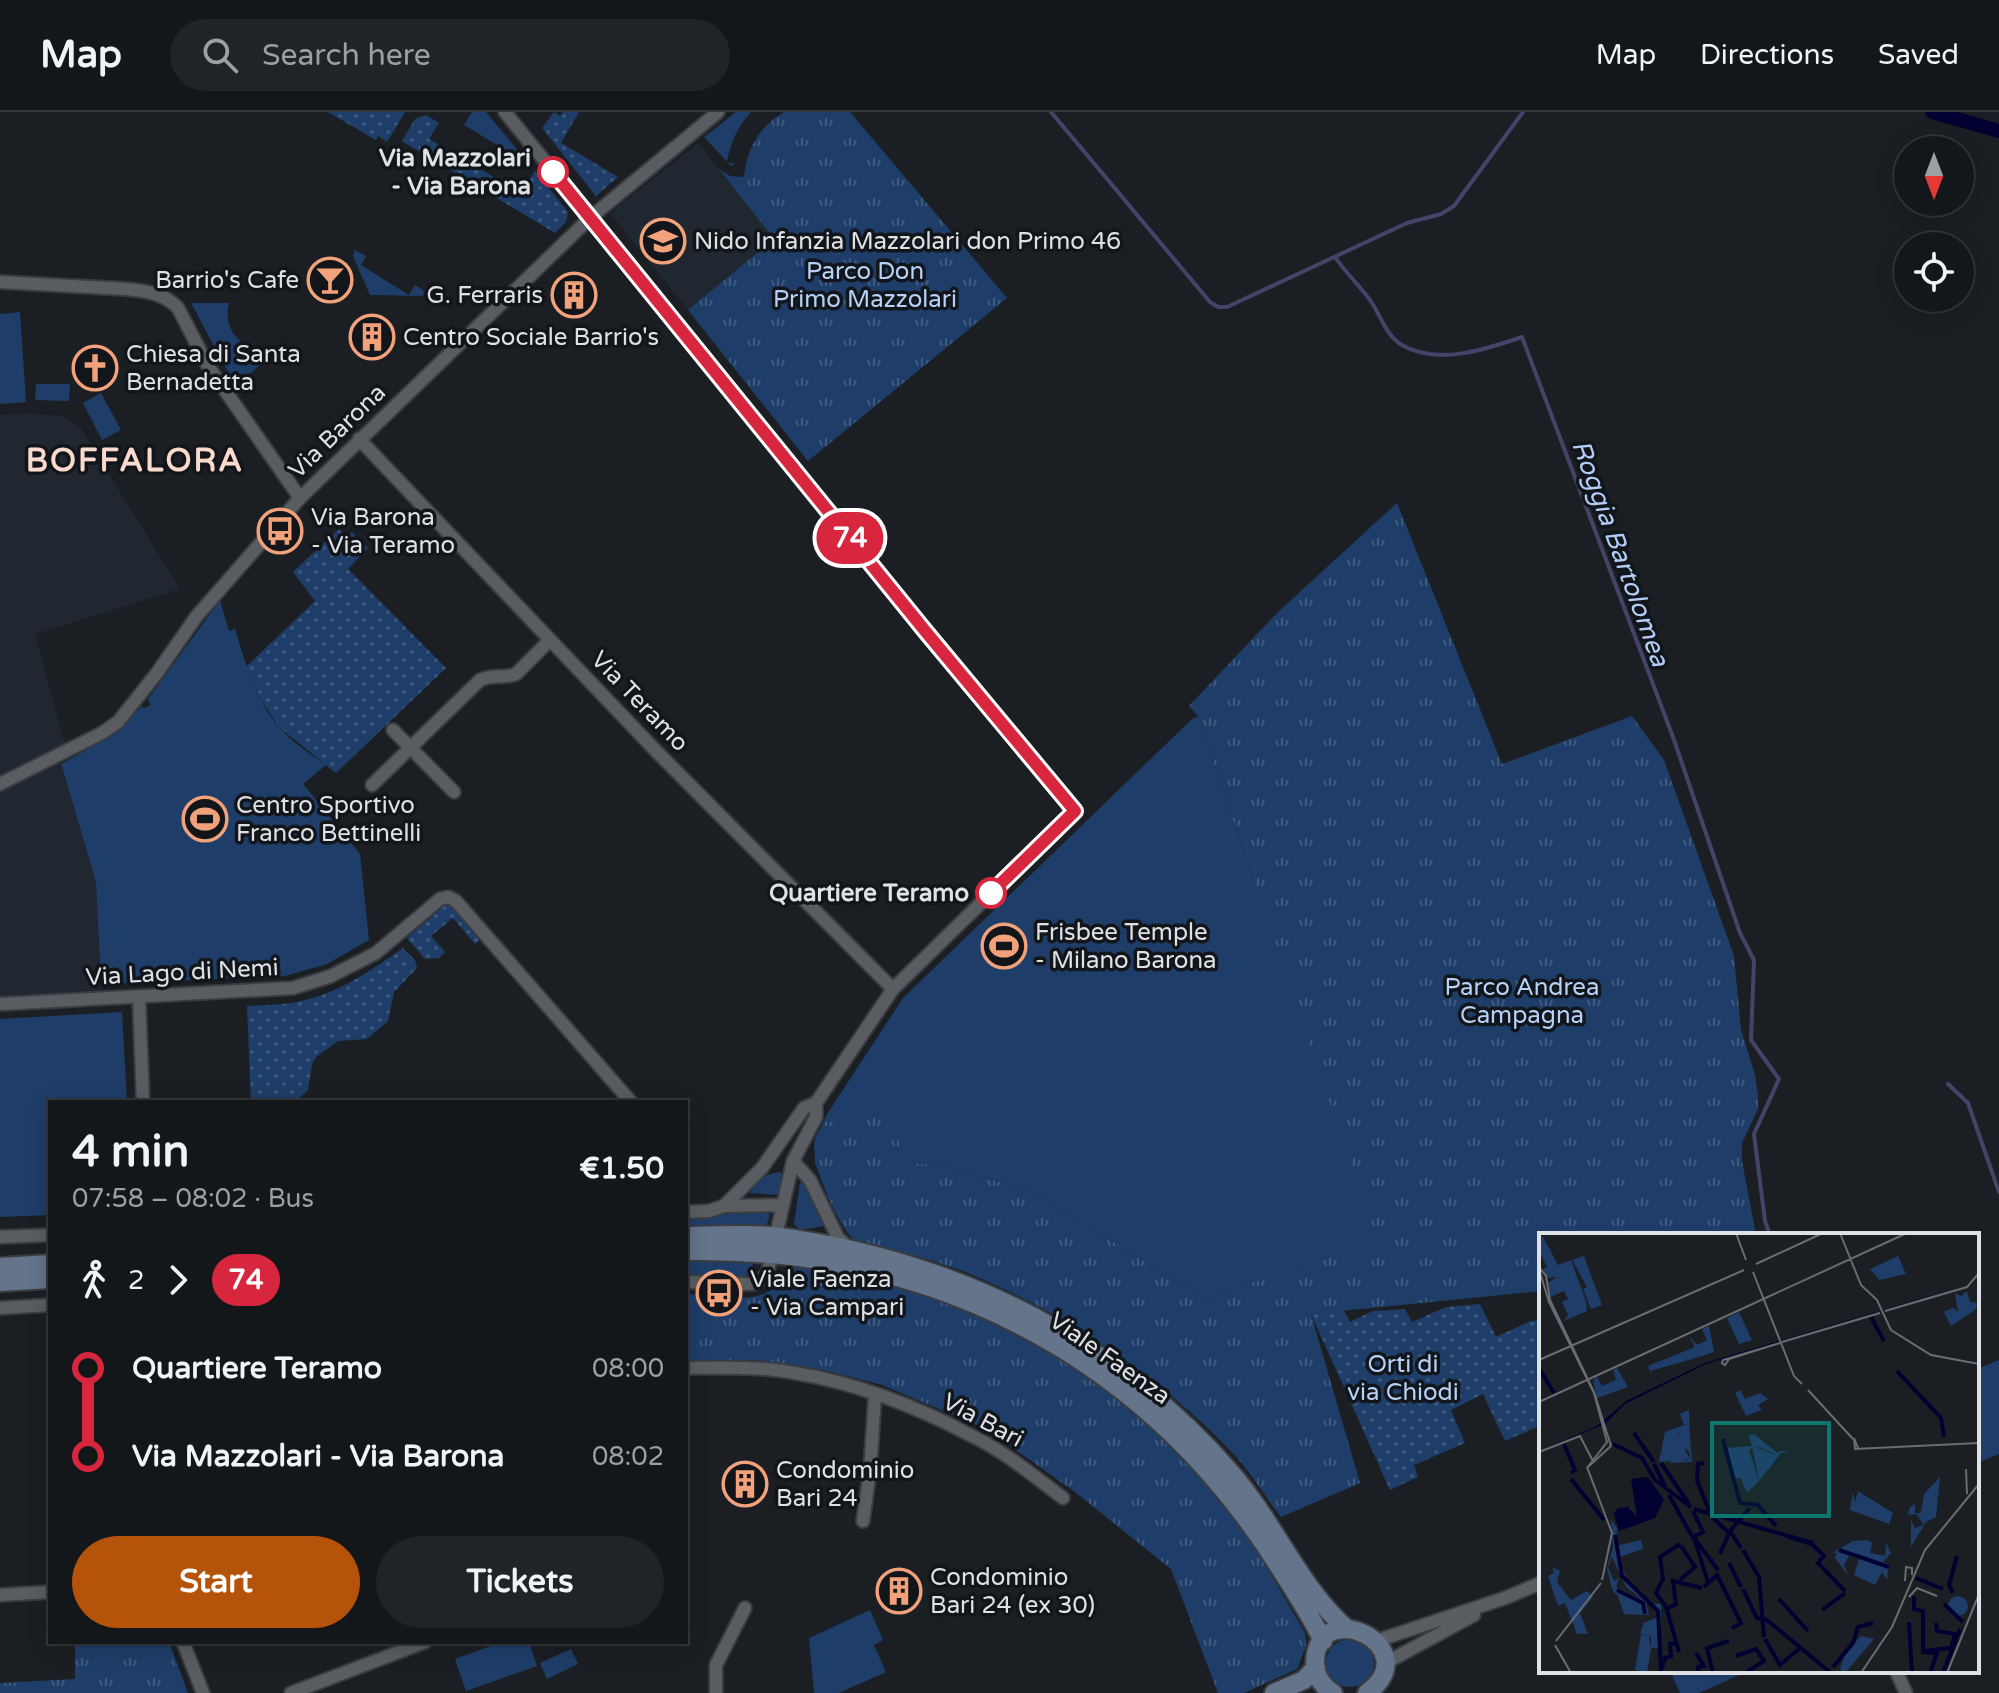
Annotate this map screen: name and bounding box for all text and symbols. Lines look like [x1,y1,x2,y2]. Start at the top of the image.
search box [170,19,730,91]
text: Map [40,32,122,78]
icon: search [198,33,242,77]
text: Search here [262,37,431,74]
text: Map [1596,38,1656,72]
text: Directions [1700,38,1834,72]
text: Saved [1878,38,1959,72]
north arrow [1894,136,1974,216]
map controls [1894,136,1974,312]
place label: Via Mazzolari - Via Barona [379,144,531,201]
marker: Via Mazzolari - Via Barona [538,157,568,187]
school or university icon: Nido Infanzia Mazzolari don Primo 46 [639,217,687,265]
place label: Nido Infanzia Mazzolari don Primo 46 [694,227,1121,256]
button: locate [1894,232,1974,312]
bar icon: Barrio's Cafe [306,256,354,304]
park label: Parco Don Primo Mazzolari [773,257,957,314]
place label: Barrio's Cafe [155,266,299,295]
building icon: G. Ferraris [550,271,598,319]
place label: G. Ferraris [427,281,543,310]
building icon: Centro Sociale Barrio's [348,313,396,361]
place label: Centro Sociale Barrio's [403,323,659,352]
place label: Chiesa di Santa Bernadetta [126,340,301,397]
church icon: Chiesa di Santa Bernadetta [71,344,119,392]
street label: Via Barona [283,378,392,485]
water label: Roggia Bartolomea [1565,436,1676,672]
district label: BOFFALORA [26,442,244,480]
place label: Via Barona - Via Teramo [311,503,455,560]
bus stop icon: Via Barona - Via Teramo [256,507,304,555]
line badge: 74 [814,512,886,564]
text: 74 [832,521,868,555]
street label: Via Teramo [585,645,695,757]
place label: Centro Sportivo Franco Bettinelli [236,791,421,848]
sports icon: Centro Sportivo Franco Bettinelli [181,795,229,843]
marker: Quartiere Teramo [976,878,1006,908]
place label: Quartiere Teramo [769,879,969,908]
place label: Frisbee Temple - Milano Barona [1035,918,1217,975]
sports icon: Frisbee Temple - Milano Barona [980,922,1028,970]
street label: Via Lago di Nemi [85,953,279,992]
park label: Parco Andrea Campagna [1445,973,1599,1030]
text: 4 min [72,1126,189,1179]
text: €1.50 [579,1150,664,1187]
text: 07:58 – 08:02 · Bus [72,1183,314,1214]
inset map [1539,1233,1979,1673]
icon: walk [72,1258,116,1302]
icon: forward [156,1258,200,1302]
text: 74 [228,1263,264,1297]
text: 2 [128,1265,144,1296]
place label: Viale Faenza - Via Campari [750,1265,904,1322]
bus stop icon: Viale Faenza - Via Campari [695,1269,743,1317]
street label: Viale Faenza [1043,1306,1176,1411]
text: Quartiere Teramo [132,1350,382,1387]
park label: Orti di via Chiodi [1347,1350,1459,1407]
text: 08:00 [592,1353,664,1384]
street label: Via Bari [937,1387,1028,1454]
text: Via Mazzolari - Via Barona [132,1438,504,1475]
text: 08:02 [592,1441,664,1472]
place label: Condominio Bari 24 [776,1456,914,1513]
building icon: Condominio Bari 24 [721,1460,769,1508]
button: Start [72,1536,360,1628]
button: Tickets [376,1536,664,1628]
place label: Condominio Bari 24 (ex 30) [930,1563,1095,1620]
building icon: Condominio Bari 24 (ex 30) [875,1567,923,1615]

